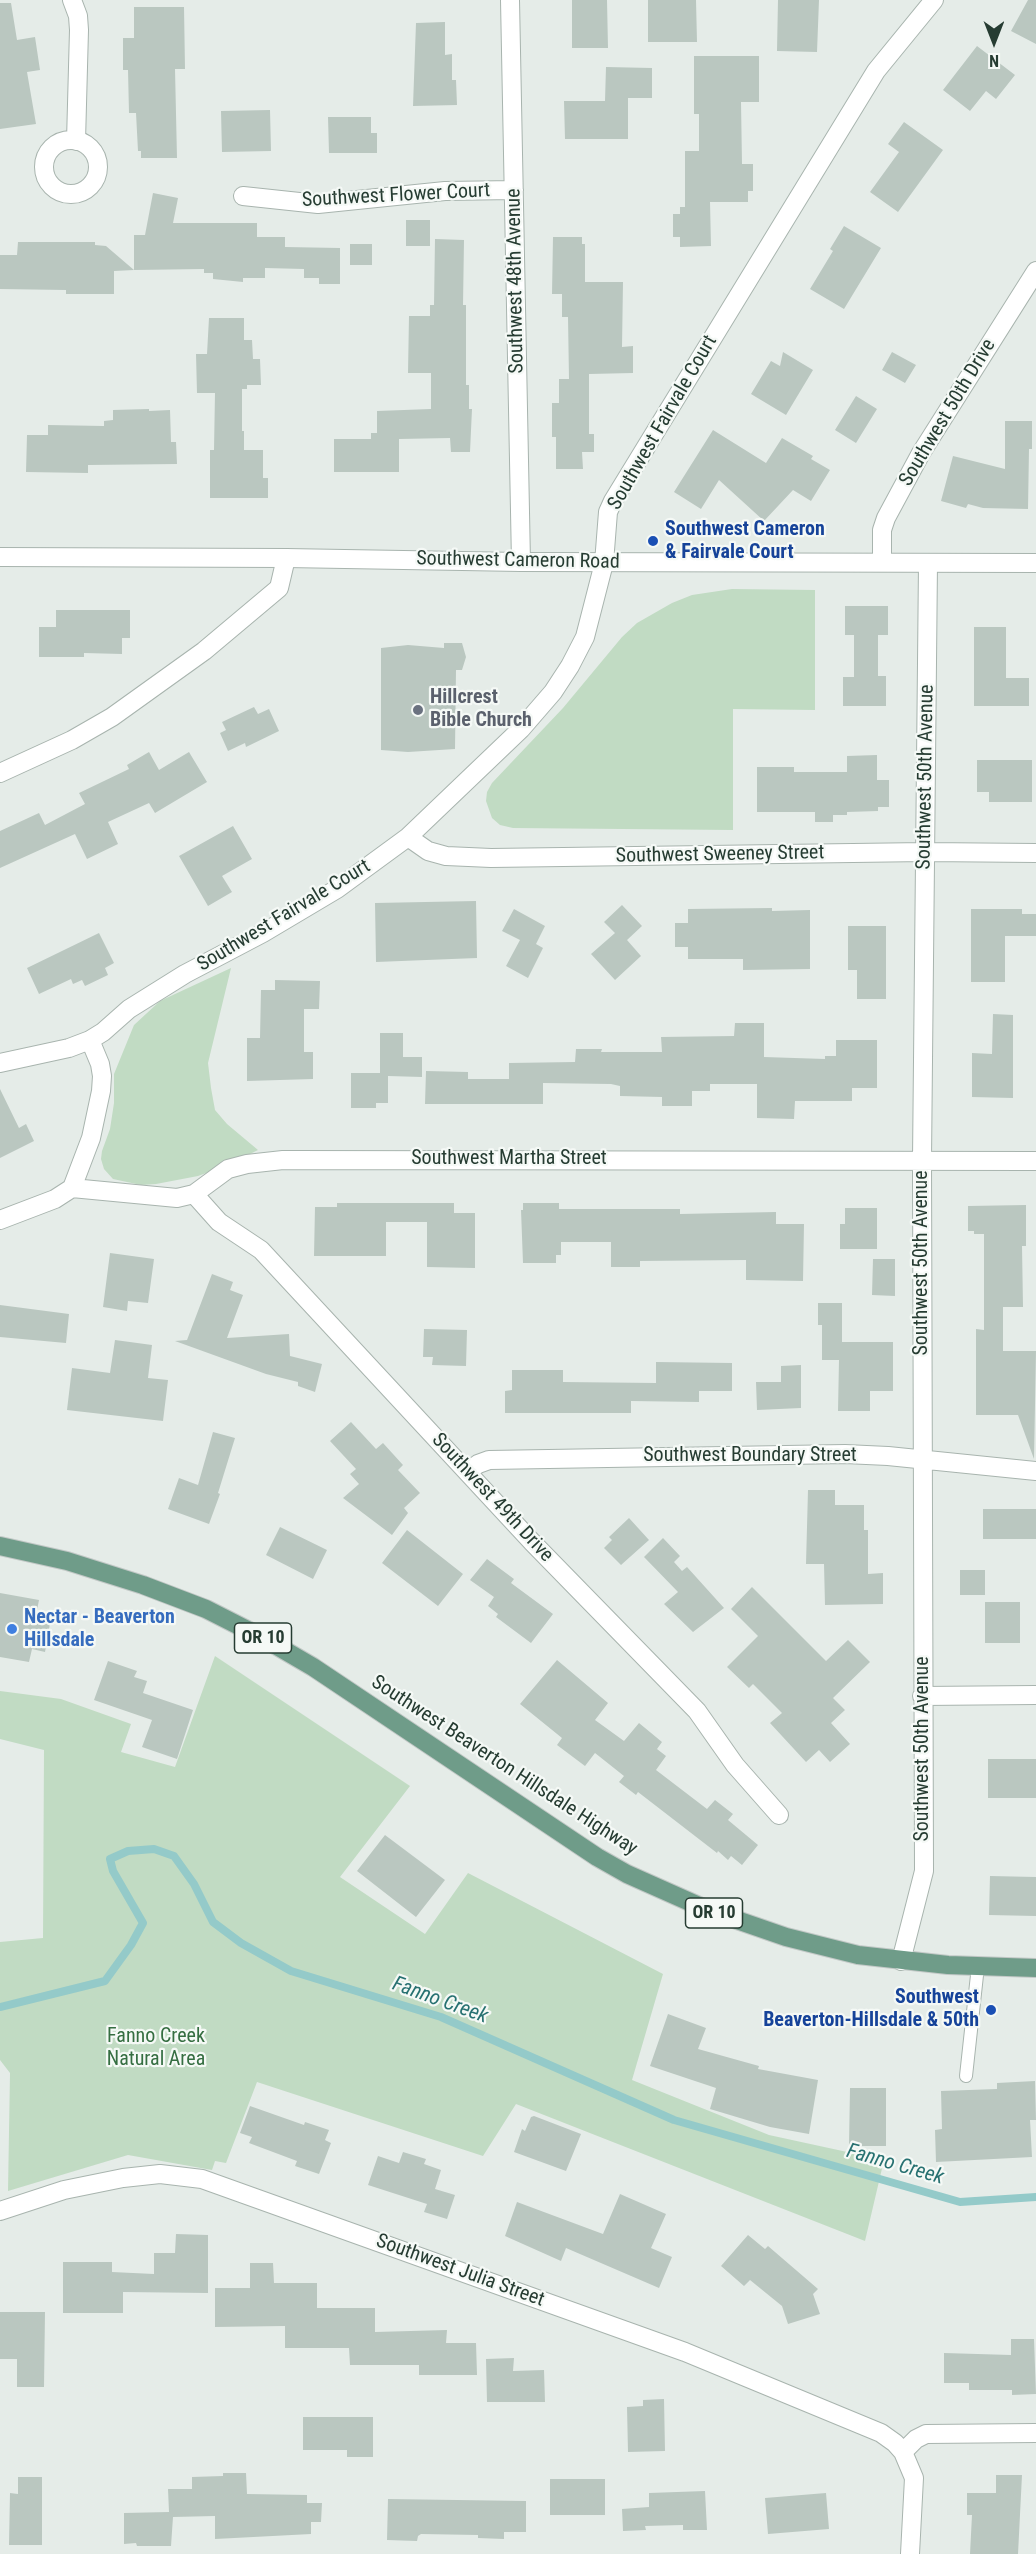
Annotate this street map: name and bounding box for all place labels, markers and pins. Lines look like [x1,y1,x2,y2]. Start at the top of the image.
place label: Southwest Cameron & Fairvale Court [665,518,825,565]
marker: Southwest Cameron & Fairvale Court [646,534,660,548]
place label: Hillcrest Bible Church [430,686,532,733]
marker: Hillcrest Bible Church [411,703,425,717]
place label: Nectar - Beaverton Hillsdale [24,1606,175,1653]
marker: Nectar - Beaverton Hillsdale [5,1622,19,1636]
place label: Southwest Beaverton-Hillsdale & 50th [763,1986,979,2033]
marker: Southwest Beaverton-Hillsdale & 50th [984,2003,998,2017]

